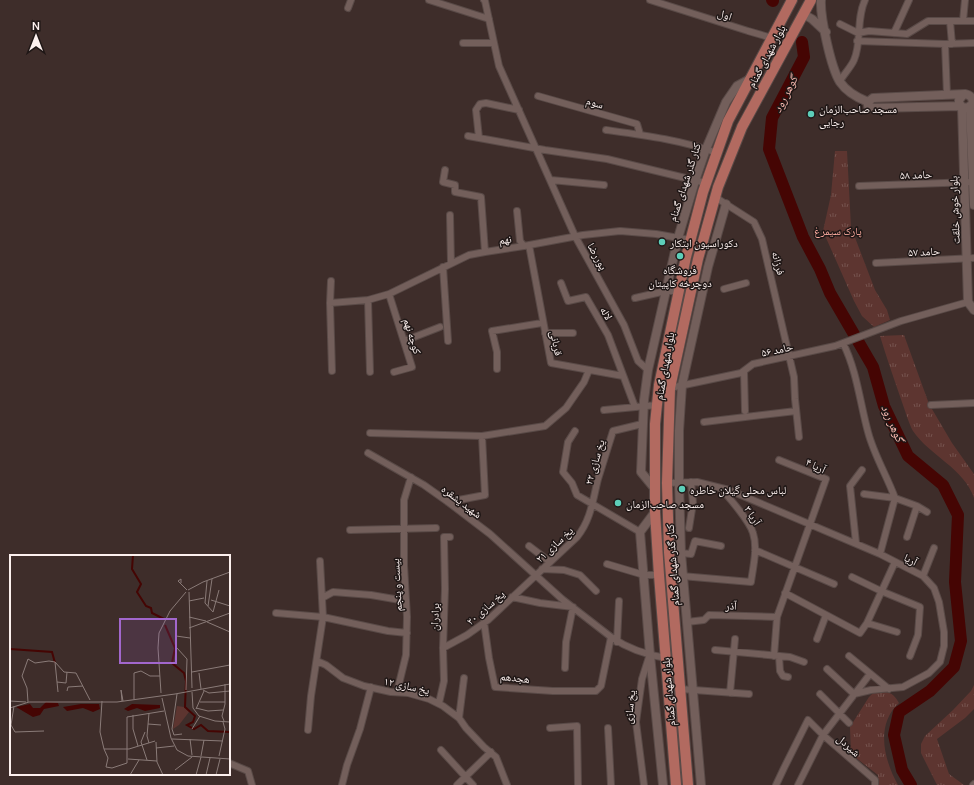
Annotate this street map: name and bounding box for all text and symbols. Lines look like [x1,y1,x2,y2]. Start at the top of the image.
street label: اول [716,5,734,23]
north arrow [16,16,56,56]
text: N [32,18,40,33]
street label: بلوار شهدای گمنام [743,22,789,90]
water label: گوهر رود [769,70,803,115]
street label: سوم [584,92,606,112]
place label: مسجد صاحب‌الزمان رجایی [819,101,897,129]
marker: مسجد صاحب‌الزمان رجایی [806,109,816,119]
street label: کنار گذر شهدای گمنام [664,140,704,223]
street label: حامد ۵۸ [900,166,932,182]
street label: بلوار خوش خلقت [945,176,963,244]
park label: پارک سیمرغ [814,223,862,238]
street label: نهم [498,231,513,248]
place label: دکوراسیون ابتکار [669,235,738,250]
marker: دکوراسیون ابتکار [657,237,667,247]
street label: پوررضا [584,240,612,272]
street label: حامد ۵۷ [908,243,940,259]
street label: فرزانه [769,250,789,277]
marker: فروشگاه دوچرخه کاپیتان [675,251,685,261]
place label: فروشگاه دوچرخه کاپیتان [648,262,712,290]
street label: لاله [597,304,617,323]
street label: کوچه نهم [399,316,426,357]
street label: قربانی [547,329,567,357]
street label: بلوار شهدای گمنام [651,331,677,401]
street label: حامد ۵۶ [760,338,794,360]
water label: گوهر رود [877,402,910,447]
street label: یخ سازی ۲۲ [580,437,608,486]
street label: آریا ۴ [803,454,829,476]
street label: شهید یشقره [439,481,485,521]
place label: لباس محلی گیلان خاطره [690,482,786,497]
marker: لباس محلی گیلان خاطره [677,484,687,494]
place label: مسجد صاحب‌الزمان [626,496,704,511]
marker: مسجد صاحب‌الزمان [613,498,623,508]
street label: آریا ۳ [741,502,765,528]
street label: یخ سازی ۲۱ [532,522,577,565]
street label: کنار گذر شهدای گمنام [662,523,682,606]
street label: آریا [902,549,921,569]
inset map [10,555,230,775]
street label: بیست و پنجم [387,558,406,612]
street label: یخ سازی ۲۰ [463,586,508,628]
street label: آذر [724,597,737,613]
street label: برادران [426,603,442,631]
street label: بلوار شهدای گمنام [658,657,678,727]
street label: هجدهم [499,668,531,687]
street label: یخ سازی ۱۲ [383,673,432,697]
street label: یخ سازی [620,689,638,725]
street label: شیردل [834,730,864,760]

